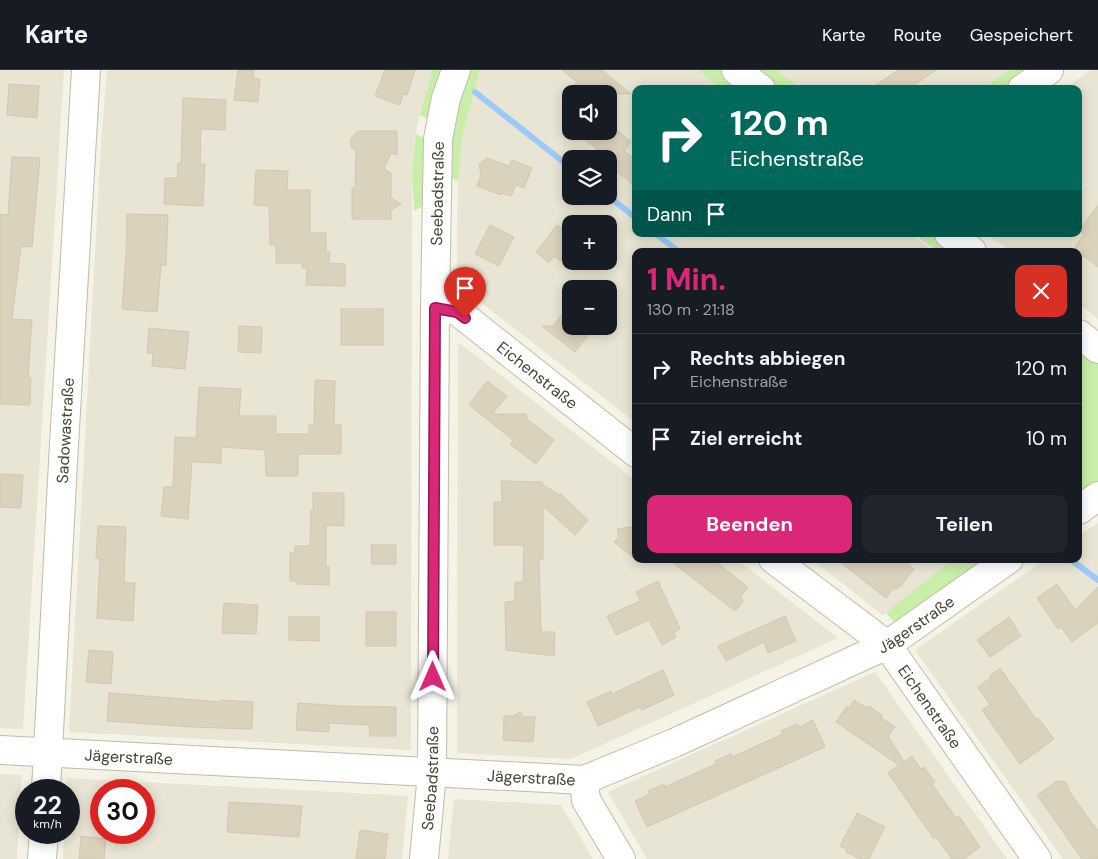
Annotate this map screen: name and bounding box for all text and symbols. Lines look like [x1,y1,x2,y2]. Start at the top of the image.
text: Karte [25,19,88,50]
text: Karte [822,23,866,47]
text: Route [894,23,942,47]
text: Gespeichert [970,23,1073,47]
map controls [562,85,617,335]
button: sound [562,85,617,140]
text: 120 m [730,100,829,146]
icon: right [647,105,712,170]
street label: Seebadstraße [426,141,449,246]
text: Eichenstraße [730,144,864,173]
button: layers [562,150,617,205]
icon: arrive [702,200,730,228]
text: Dann [647,202,692,227]
button: + [562,215,617,270]
text: 1 Min. [647,260,726,299]
button: close [1015,265,1067,317]
pin [444,267,486,318]
icon: arrive [451,274,479,302]
button: − [562,280,617,335]
text: 130 m · 21:18 [647,299,735,320]
street label: Eichenstraße [492,337,582,414]
text: Rechts abbiegen [690,346,845,371]
icon: right [647,355,675,383]
text: 120 m [1015,356,1067,381]
text: Eichenstraße [690,371,788,392]
street label: Sadowastraße [52,377,79,484]
icon: arrive [647,425,675,453]
text: Ziel erreicht [690,426,802,451]
text: 10 m [1026,426,1067,451]
button: Beenden [647,495,852,553]
button: Teilen [862,495,1067,553]
street label: Jägerstraße [875,591,958,659]
position arrow [406,650,458,702]
street label: Eichenstraße [893,661,966,753]
street label: Seebadstraße [417,726,443,831]
street label: Jägerstraße [84,744,174,770]
street label: Jägerstraße [487,765,576,791]
speed limit sign: 30 [90,779,155,844]
text: 22 [33,789,62,822]
text: km/h [33,816,62,832]

